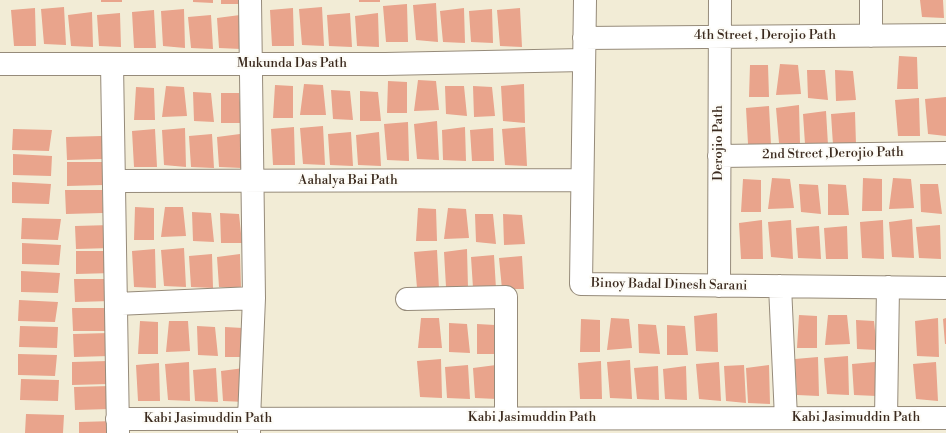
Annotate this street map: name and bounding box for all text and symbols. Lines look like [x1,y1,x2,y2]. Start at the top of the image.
street label: 4th Street , Derojio Path [694,28,836,44]
street label: Mukunda Das Path [237,56,347,72]
street label: Derojio Path [711,105,727,181]
street label: 2nd Street ,Derojio Path [762,145,904,163]
street label: Aahalya Bai Path [298,173,398,189]
street label: Binoy Badal Dinesh Sarani [591,276,747,294]
street label: Kabi Jasimuddin Path [468,410,596,426]
street label: Kabi Jasimuddin Path [792,410,920,426]
street label: Kabi Jasimuddin Path [144,411,272,427]

